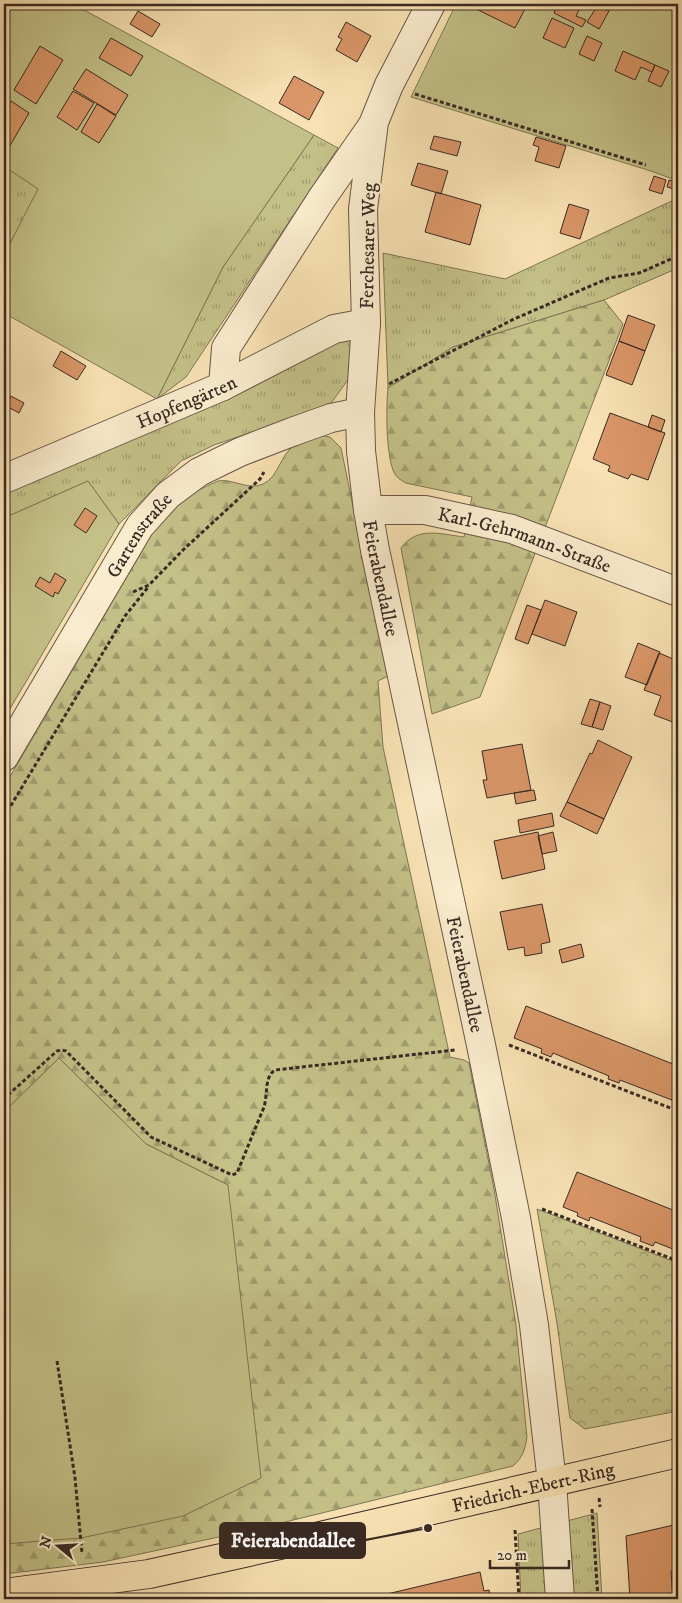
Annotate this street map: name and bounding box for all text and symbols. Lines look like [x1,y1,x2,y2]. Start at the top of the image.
street label: Ferchesarer Weg [356,182,381,309]
street label: Hopfengärten [133,371,241,434]
street label: Gartenstraße [102,488,178,582]
street label: Karl-Gehrmann-Straße [436,503,614,579]
street label: Feierabendallee [357,518,403,639]
street label: Feierabendallee [441,914,488,1035]
street label: Friedrich-Ebert-Ring [450,1458,617,1518]
north arrow [32,1520,82,1570]
callout: Feierabendallee [220,1523,365,1558]
text: Feierabendallee [231,1529,356,1554]
text: N [36,1534,57,1551]
scale bar [490,1538,568,1570]
text: 20 m [497,1546,527,1565]

